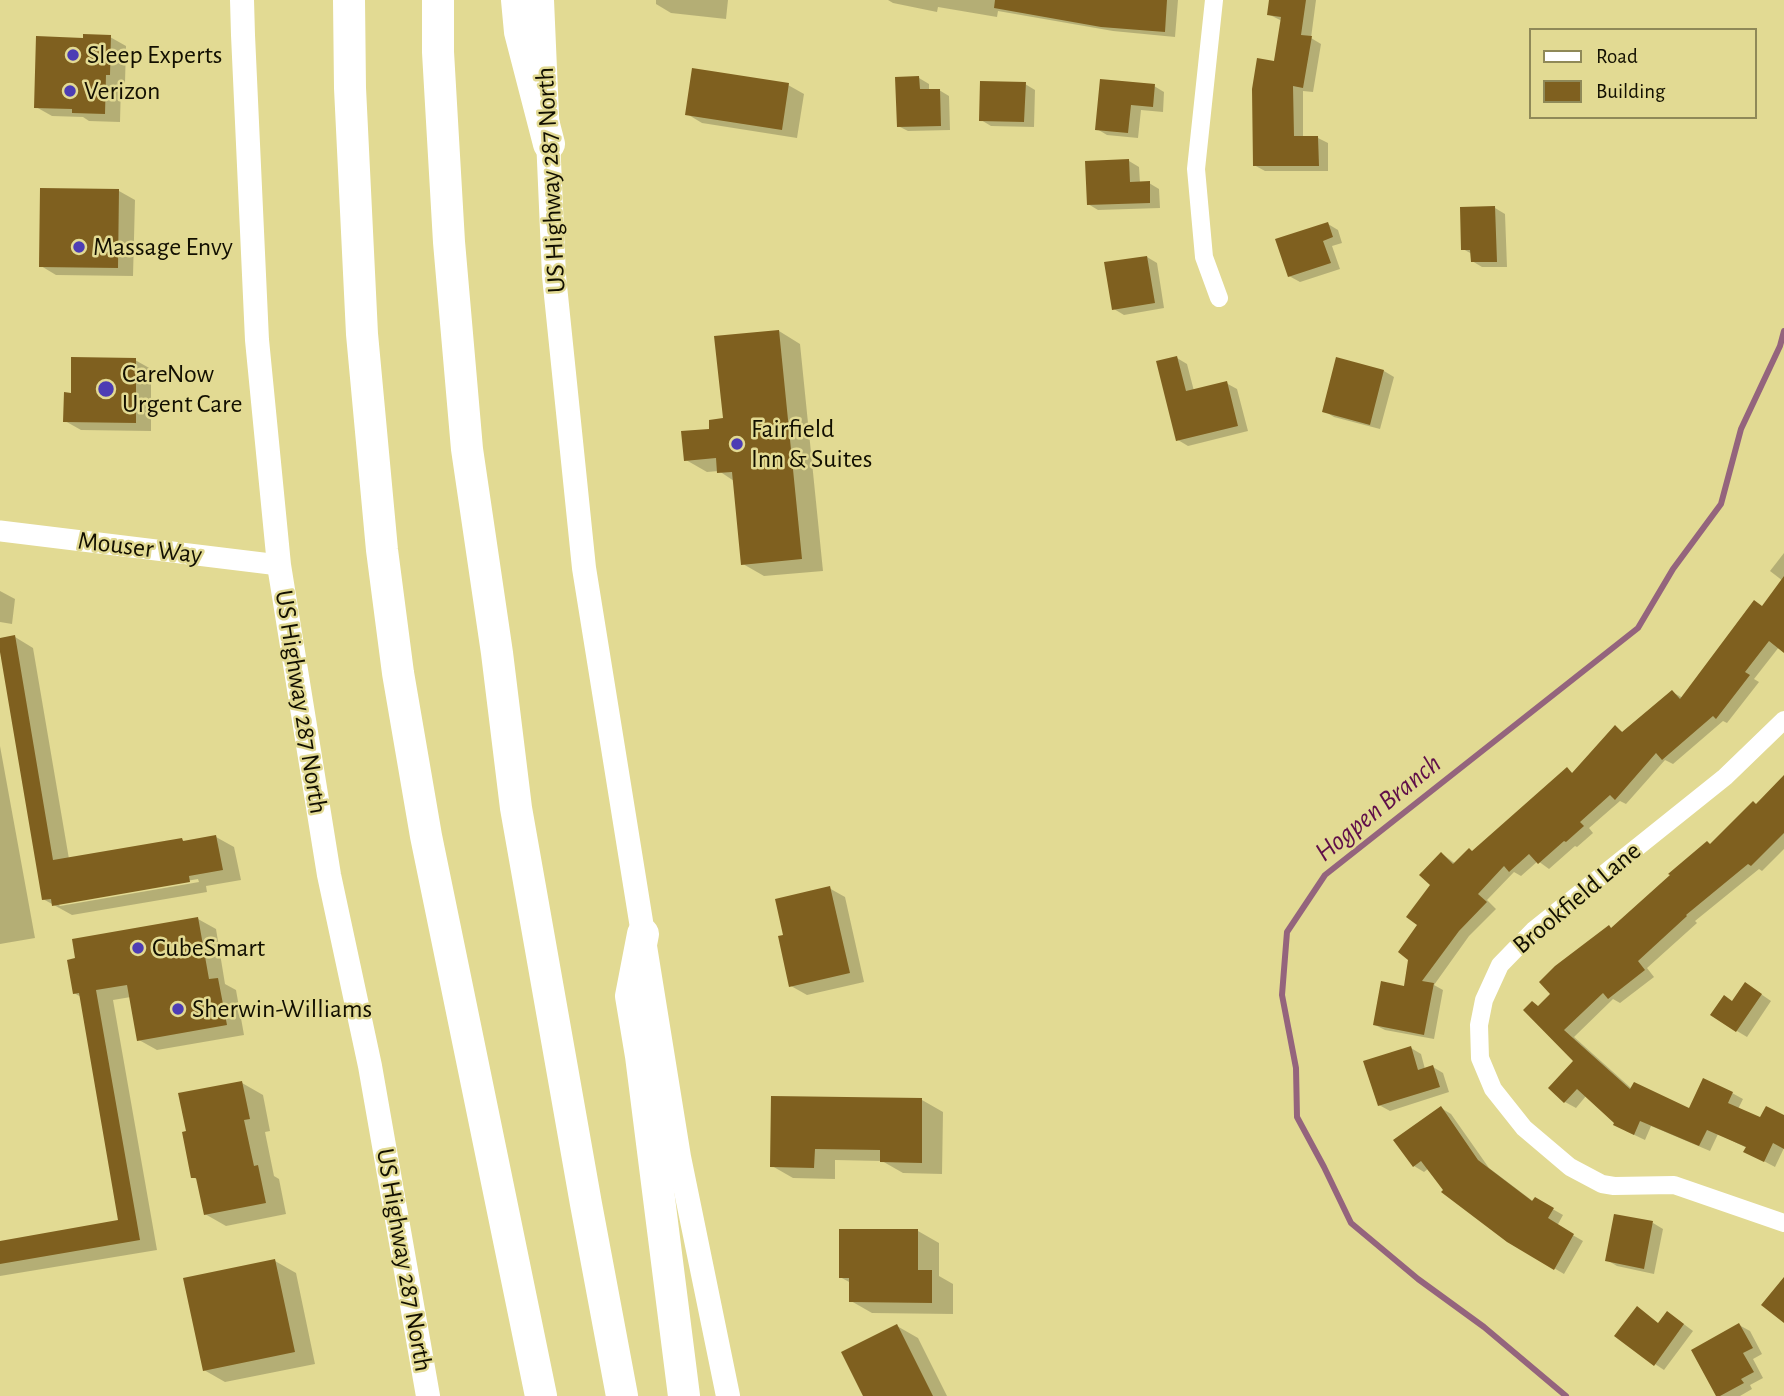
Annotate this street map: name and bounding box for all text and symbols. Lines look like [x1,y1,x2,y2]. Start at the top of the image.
legend [1528,28,1756,119]
place label: Sleep Experts [87,39,222,71]
text: Road [1596,46,1638,67]
marker: Sleep Experts [65,47,81,63]
street label: US Highway 287 North [530,66,572,294]
place label: Verizon [84,75,160,107]
text: Building [1596,81,1665,102]
marker: Verizon [62,83,78,99]
place label: Massage Envy [93,231,233,263]
marker: Massage Envy [71,239,87,255]
place label: CareNow Urgent Care [122,358,242,420]
marker: CareNow Urgent Care [96,379,116,399]
place label: Fairfield Inn & Suites [751,413,872,474]
marker: Fairfield Inn & Suites [729,436,745,452]
street label: Mouser Way [76,525,204,571]
street label: US Highway 287 North [268,588,334,816]
water label: Hogpen Branch [1308,747,1448,869]
street label: Brookfield Lane [1506,835,1648,961]
place label: CubeSmart [152,932,265,964]
marker: CubeSmart [130,940,146,956]
place label: Sherwin-Williams [192,993,372,1025]
marker: Sherwin-Williams [170,1001,186,1017]
street label: US Highway 287 North [369,1146,439,1374]

